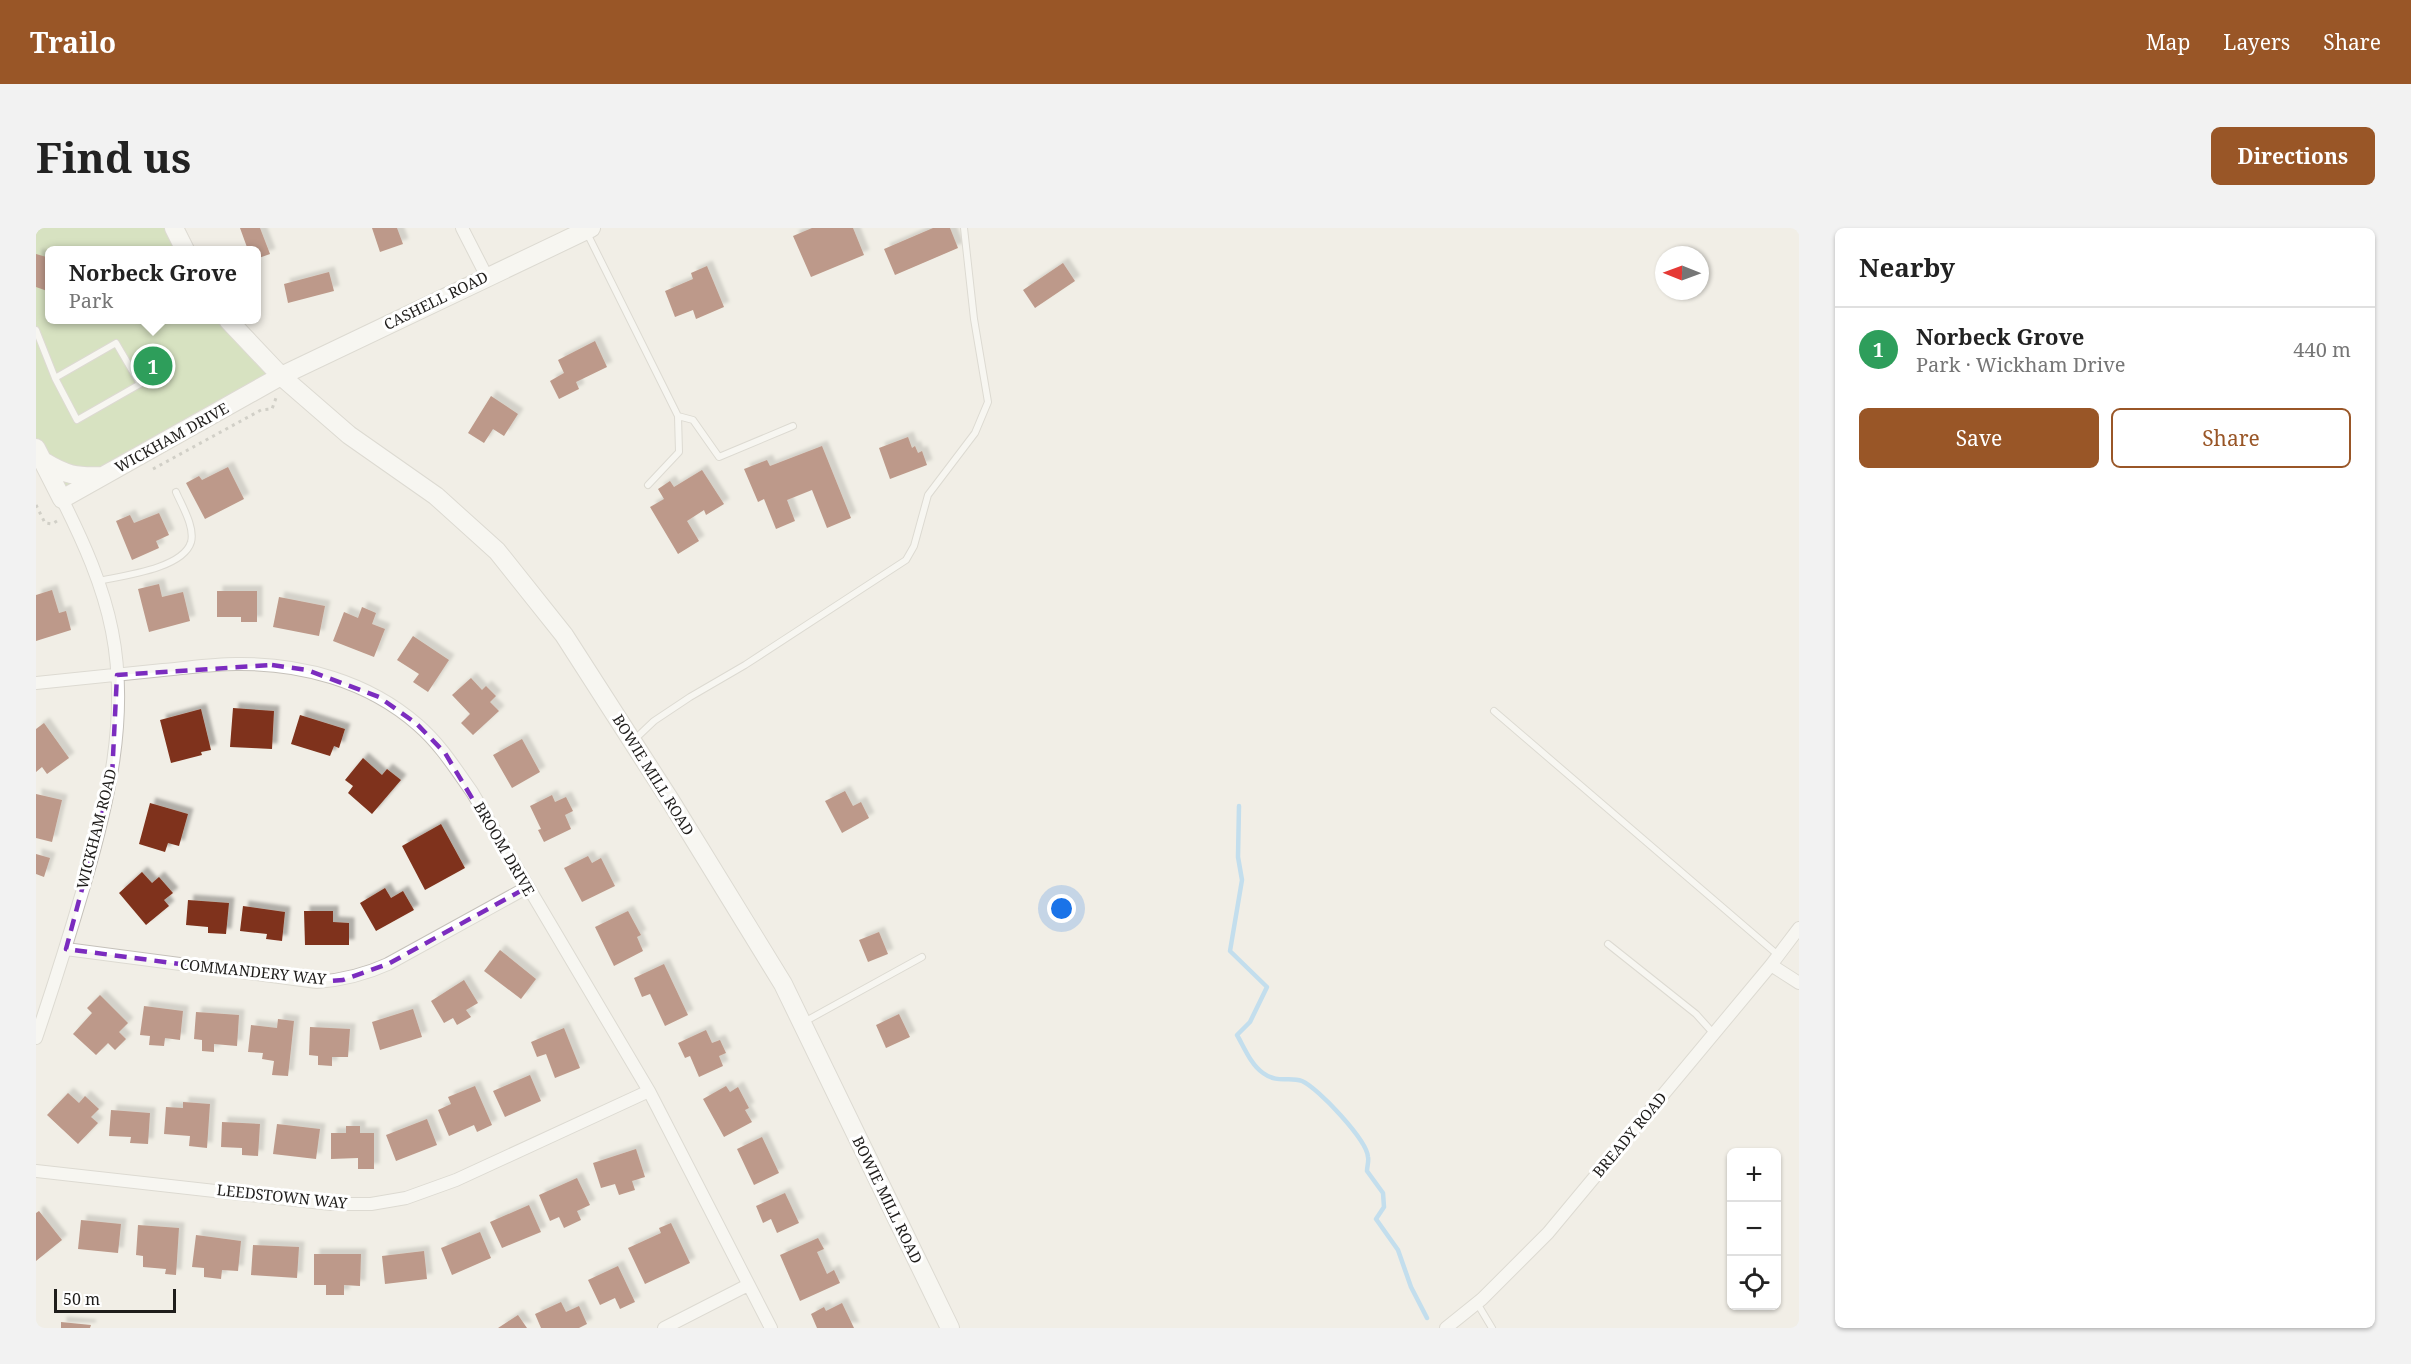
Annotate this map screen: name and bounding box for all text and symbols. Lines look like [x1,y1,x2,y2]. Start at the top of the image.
text: Trailo [30,23,116,61]
text: Map [2146,28,2190,56]
text: Layers [2223,28,2290,56]
text: Share [2323,28,2381,56]
button: Directions [2211,127,2375,185]
text: Find us [36,128,191,185]
popup [45,246,261,324]
north arrow [1655,246,1709,300]
text: Nearby [1859,249,1955,285]
text: Norbeck Grove [69,257,237,287]
street label: CASHELL ROAD [380,266,491,334]
text: Park [69,287,113,314]
text: Norbeck Grove [1916,321,2084,351]
text: 1 [1873,336,1884,363]
text: 440 m [2293,336,2351,363]
pin: 1 [134,344,172,388]
text: Park · Wickham Drive [1916,351,2125,378]
street label: WICKHAM DRIVE [111,398,232,477]
button: Save [1859,408,2099,468]
button: Share [2111,408,2351,468]
street label: BOWIE MILL ROAD [609,710,699,839]
street label: WICKHAM ROAD [71,766,121,891]
street label: BROOM DRIVE [470,798,540,899]
your location [1047,894,1076,923]
street label: COMMANDERY WAY [179,953,328,989]
street label: BREADY ROAD [1588,1088,1671,1181]
street label: BOWIE MILL ROAD [848,1133,927,1267]
map controls [1727,1148,1781,1310]
button: + [1727,1148,1781,1202]
street label: LEEDSTOWN WAY [216,1179,349,1213]
button: − [1727,1202,1781,1256]
button: locate [1727,1256,1781,1310]
scale bar [54,1286,176,1314]
text: 50 m [63,1288,100,1310]

